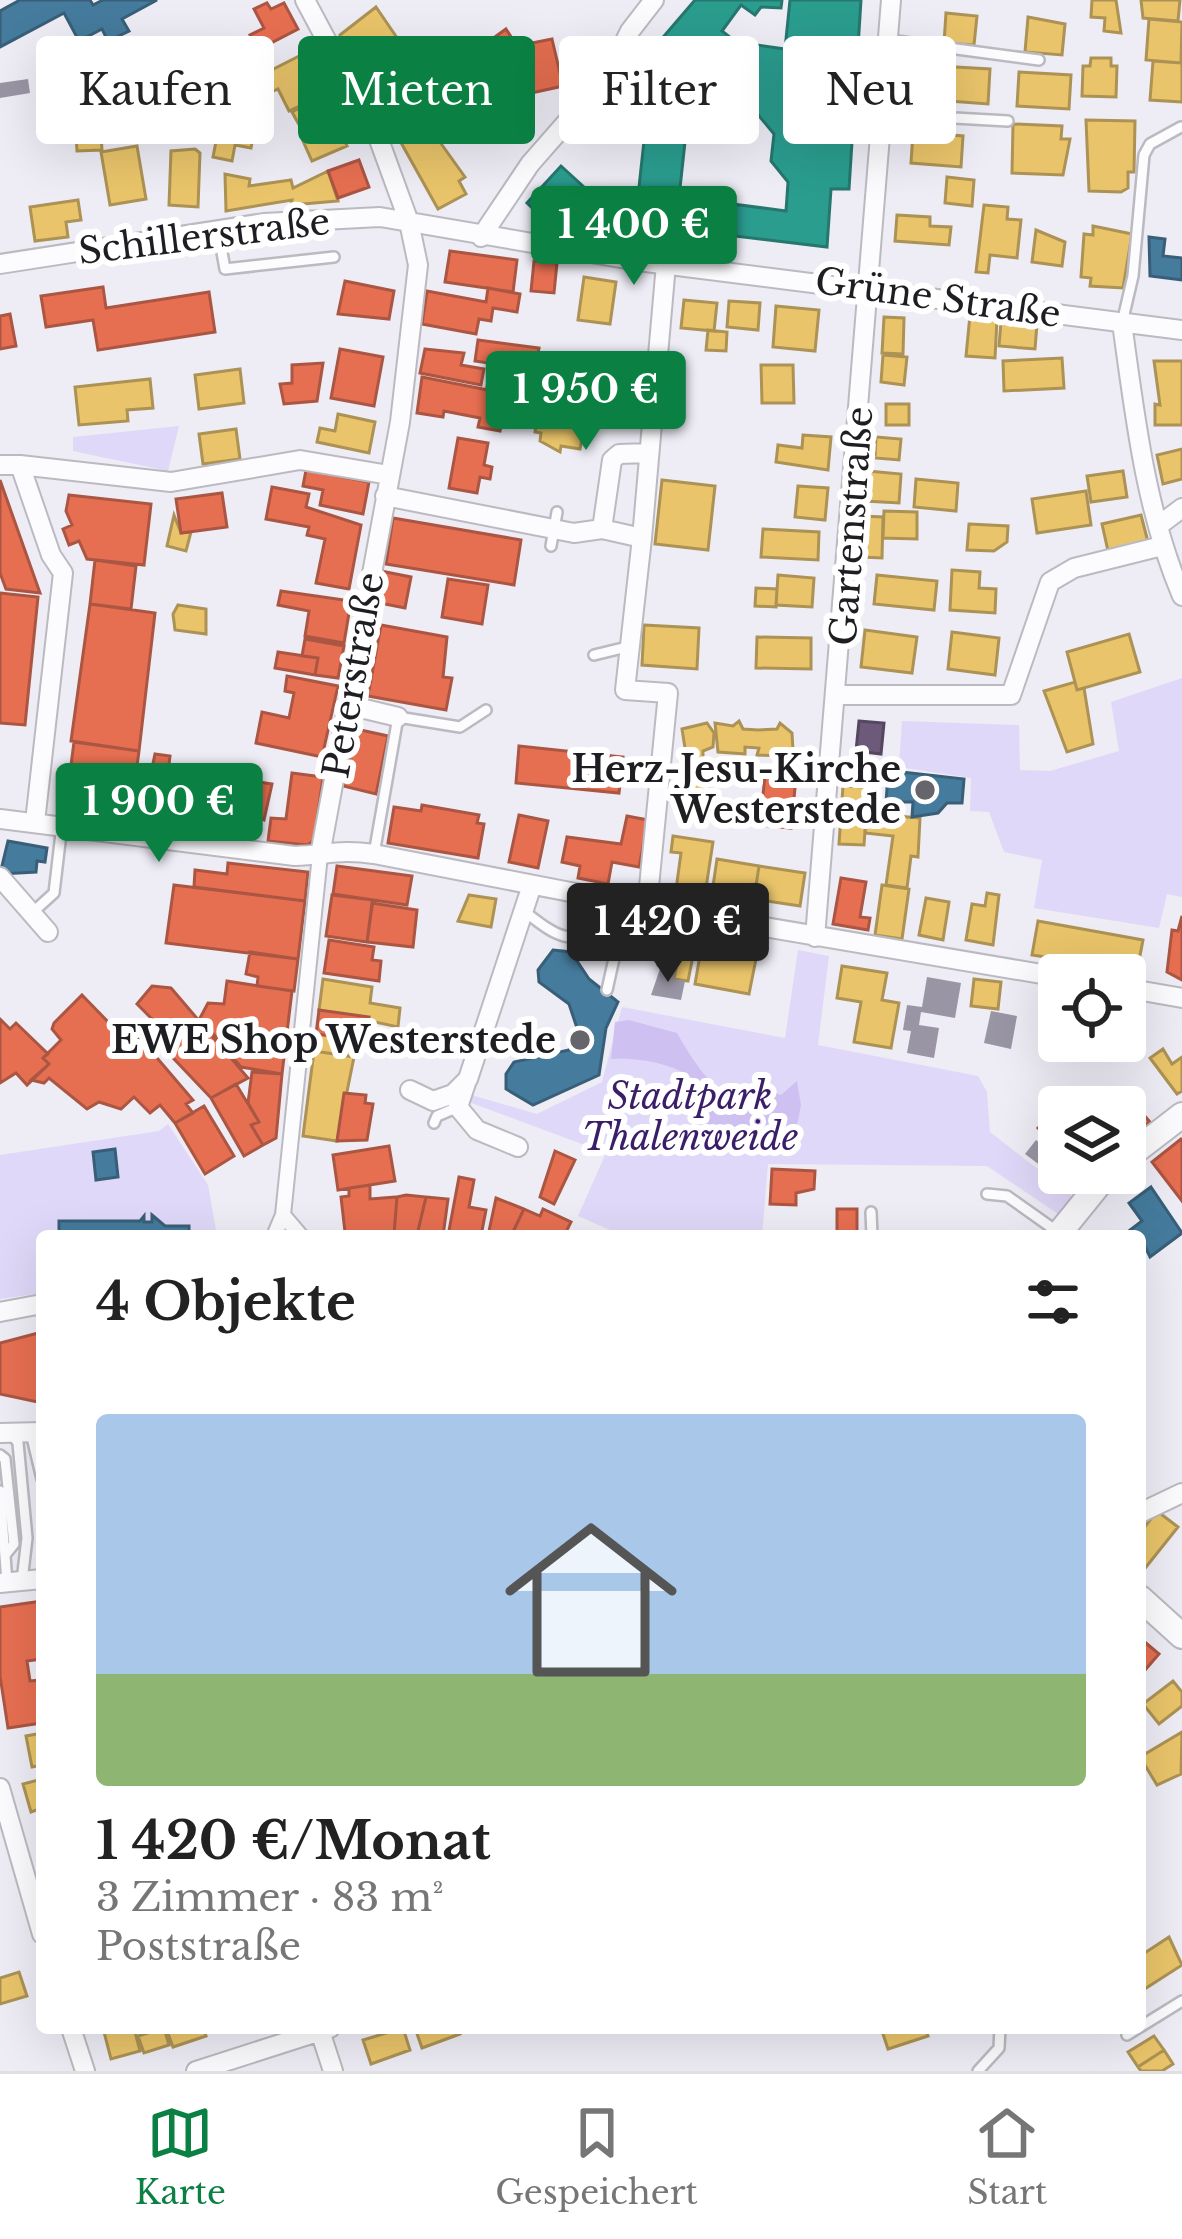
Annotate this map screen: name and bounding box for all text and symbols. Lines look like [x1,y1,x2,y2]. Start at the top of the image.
chip: Kaufen [36,36,274,144]
chip: Mieten [298,36,535,144]
chip: Filter [559,36,759,144]
chip: Neu [783,36,956,144]
pin: 1 400 € [523,186,745,288]
street label: Schillerstraße [76,199,332,274]
text: 1 400 € [558,200,710,249]
street label: Grüne Straße [812,258,1064,337]
pin: 1 950 € [475,351,697,453]
text: 1 950 € [513,365,659,414]
street label: Gartenstraße [821,405,882,647]
street label: Peterstraße [313,569,394,781]
place label: Herz-Jesu-Kirche Westerstede [571,747,901,833]
pin: 1 900 € [48,763,270,865]
text: 1 900 € [83,777,235,826]
marker: Herz-Jesu-Kirche Westerstede [912,777,938,803]
pin: 1 420 € [557,883,779,985]
text: 1 420 € [594,897,742,946]
map controls [1038,954,1146,1194]
button: locate [1038,954,1146,1062]
place label: EWE Shop Westerstede [111,1018,556,1063]
marker: EWE Shop Westerstede [567,1027,593,1053]
park label: Stadtpark Thalenweide [582,1074,798,1160]
button: layers [1038,1086,1146,1194]
icon: filters [1020,1269,1086,1335]
text: 4 Objekte [96,1271,356,1334]
icon: home [483,1492,699,1708]
text: 1 420 €/Monat [96,1810,491,1873]
text: 3 Zimmer · 83 m² [96,1873,444,1922]
text: Poststraße [96,1922,301,1971]
tab: Karte [135,2100,226,2213]
tab: Gespeichert [495,2100,698,2213]
tab: Start [967,2100,1047,2213]

